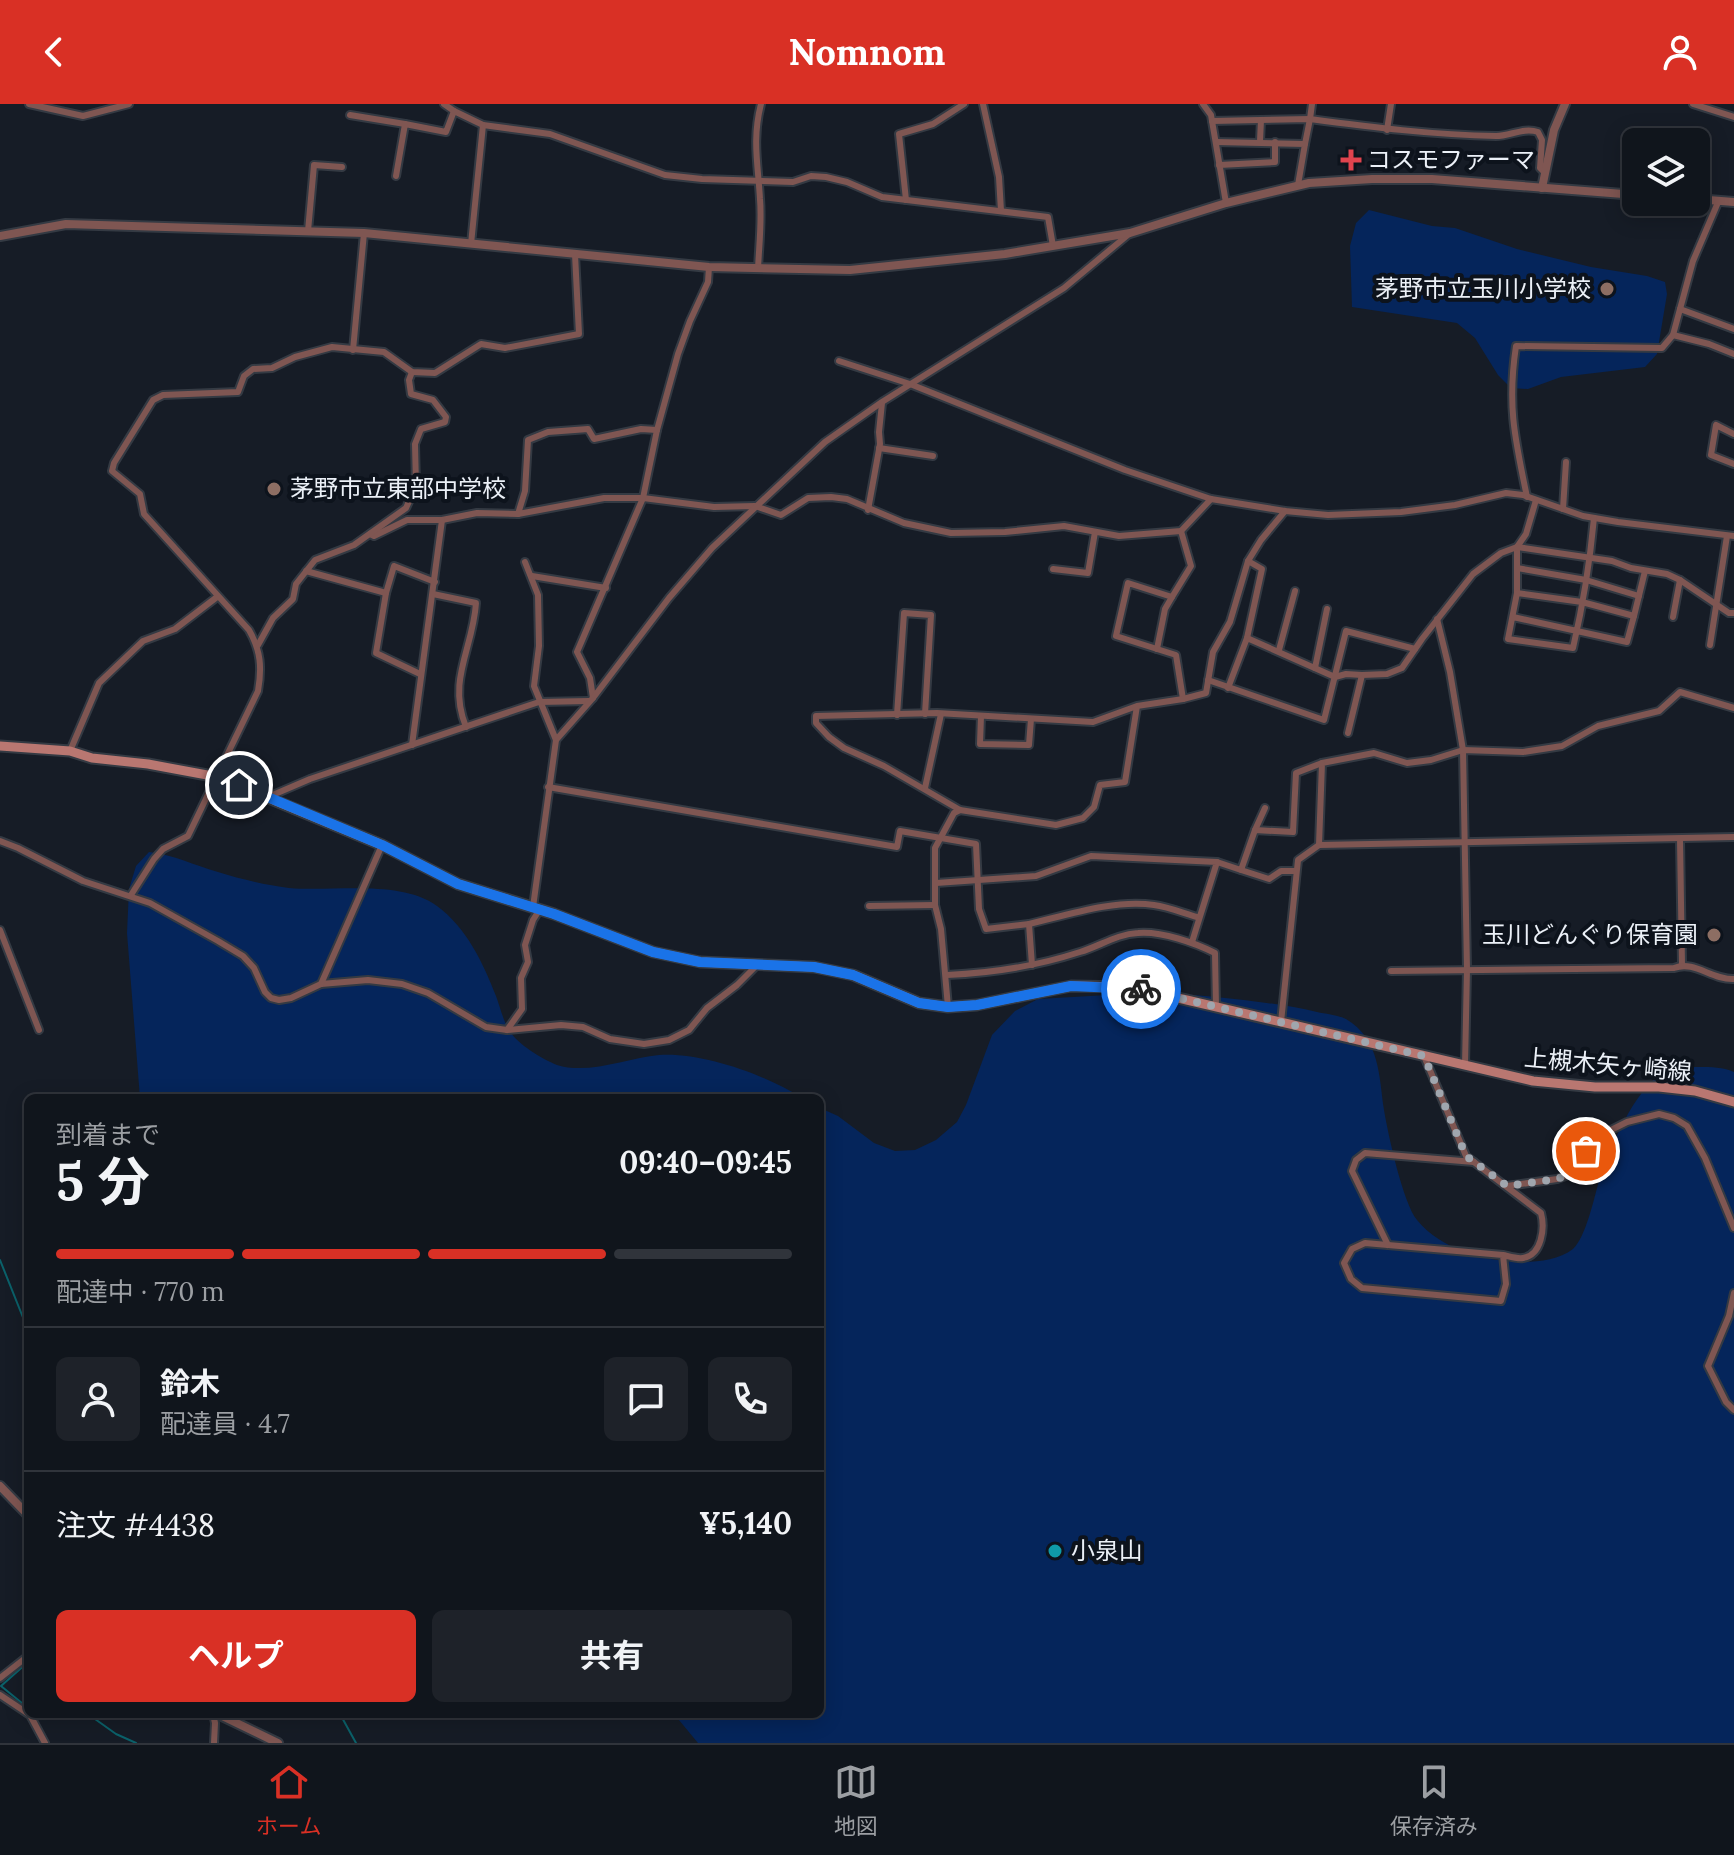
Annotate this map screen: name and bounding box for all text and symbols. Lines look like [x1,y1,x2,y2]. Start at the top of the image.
text: Nomnom [789,29,945,75]
icon: back [32,30,76,74]
icon: person [1658,30,1702,74]
map controls [1622,128,1710,216]
button: layers [1622,128,1710,216]
place label: コスモファーマ [1367,144,1535,175]
marker: コスモファーマ [1342,151,1360,169]
place label: 茅野市立玉川小学校 [1375,273,1591,304]
marker: 茅野市立玉川小学校 [1598,280,1616,298]
place label: 茅野市立東部中学校 [290,473,506,504]
marker: 茅野市立東部中学校 [265,480,283,498]
pin [205,751,273,819]
icon: home [217,763,261,807]
place label: 玉川どんぐり保育園 [1482,919,1698,950]
marker: 玉川どんぐり保育園 [1705,926,1723,944]
courier [1101,949,1181,1029]
icon: bike [1119,967,1163,1011]
street label: 上槻木矢ヶ崎線 [1523,1042,1693,1087]
pin [1552,1117,1620,1185]
text: 到着まで [56,1118,160,1151]
icon: bag [1564,1129,1608,1173]
text: 09:40–09:45 [619,1143,792,1181]
text: 5 分 [56,1148,150,1214]
text: 配達中 · 770 m [56,1275,224,1308]
button: person [56,1357,140,1441]
button: chat [604,1357,688,1441]
button: phone [708,1357,792,1441]
text: 鈴木 [160,1364,220,1402]
text: 配達員 · 4.7 [160,1407,290,1440]
text: ¥5,140 [699,1504,792,1542]
text: 注文 #4438 [56,1506,215,1544]
place label: 小泉山 [1071,1535,1143,1566]
marker: 小泉山 [1046,1542,1064,1560]
button: ヘルプ [56,1610,416,1702]
button: 共有 [432,1610,792,1702]
tab: ホーム [256,1760,321,1840]
tab: 地図 [834,1760,878,1840]
tab: 保存済み [1390,1760,1478,1840]

